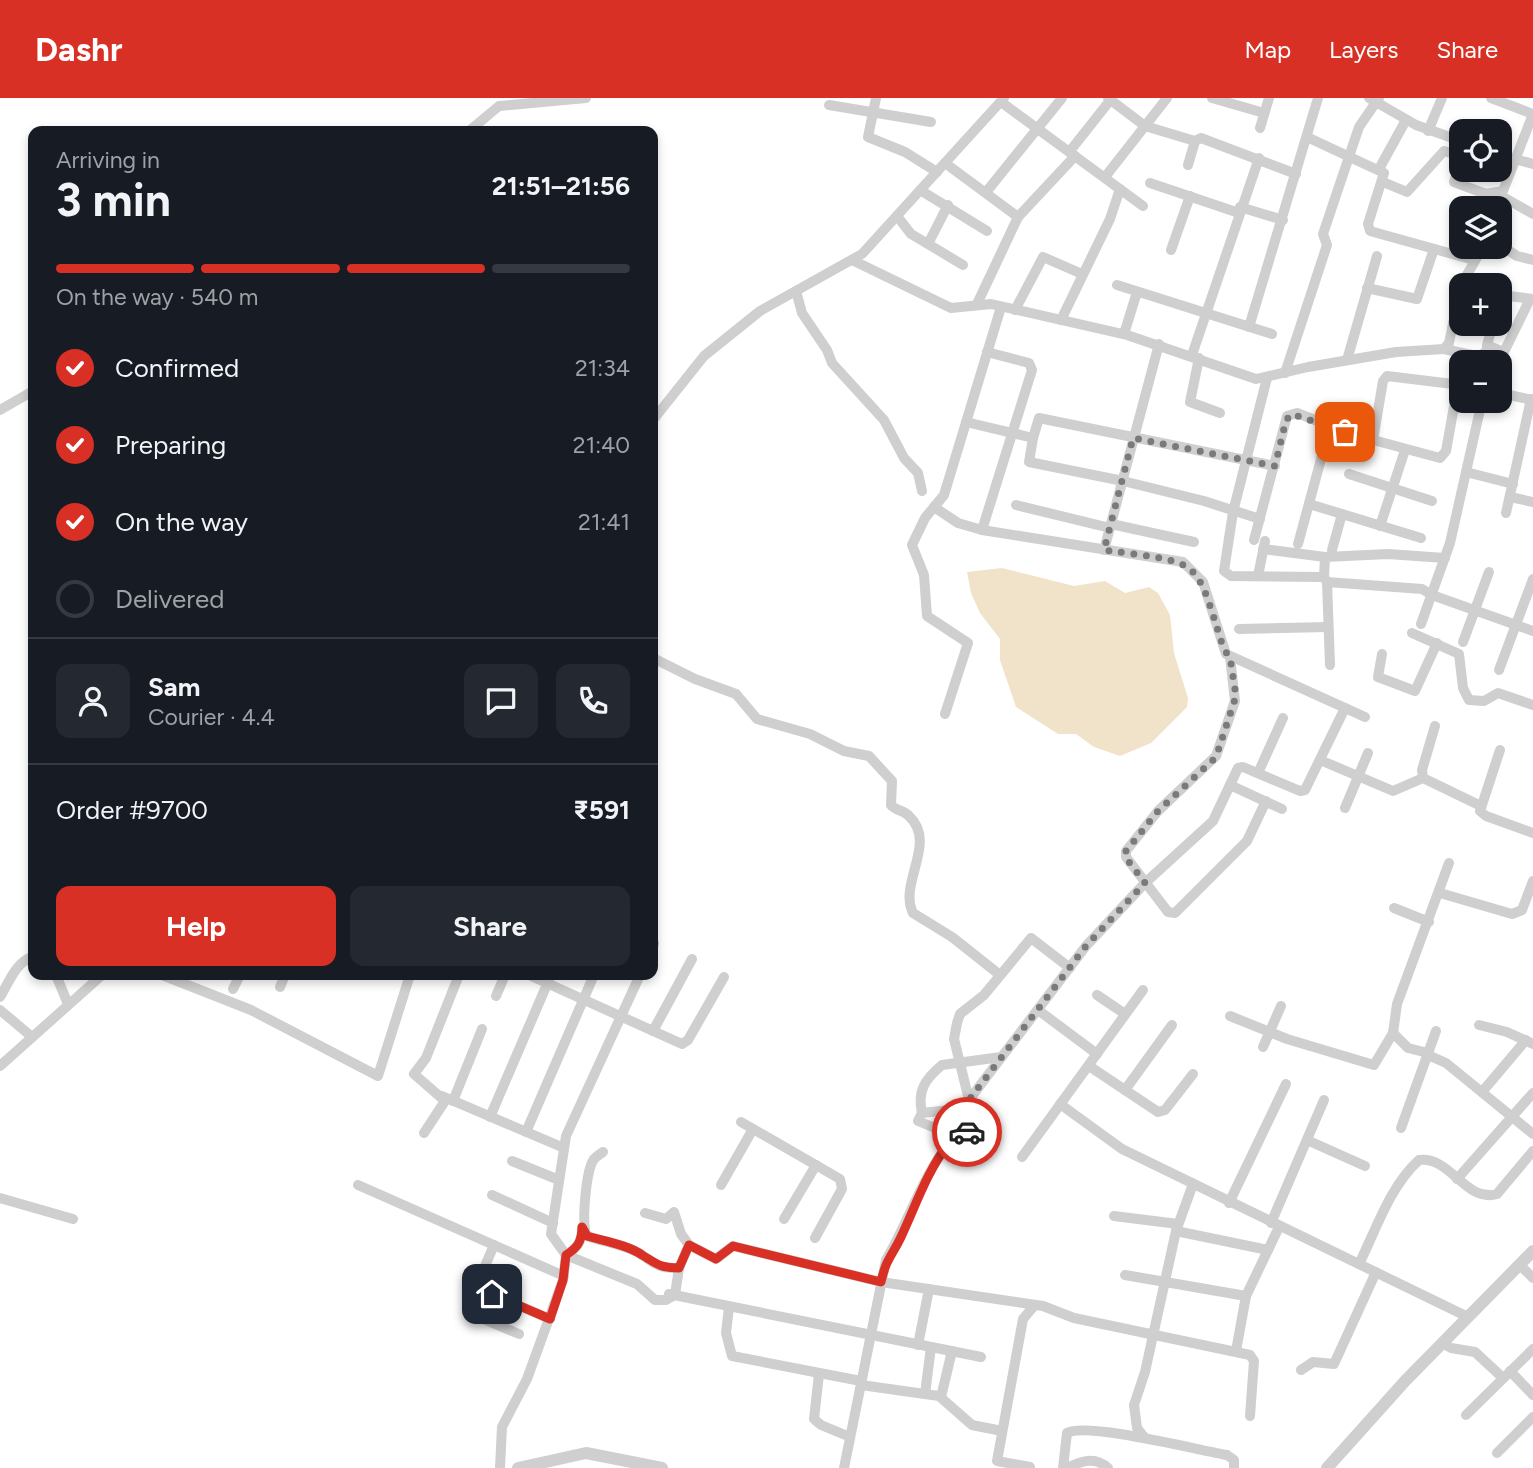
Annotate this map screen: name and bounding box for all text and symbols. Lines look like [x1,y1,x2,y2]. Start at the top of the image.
text: Dashr [35,30,122,69]
text: Map [1244,35,1291,64]
text: Layers [1329,35,1398,64]
text: Share [1436,35,1498,64]
map controls [1449,119,1512,413]
button: locate [1449,119,1512,182]
text: Arriving in [56,146,160,174]
text: 21:51–21:56 [492,170,630,202]
text: 3 min [56,172,171,228]
button: layers [1449,196,1512,259]
button: + [1449,273,1512,336]
text: On the way · 540 m [56,283,258,311]
icon: check [56,349,94,387]
button: − [1449,350,1512,413]
text: Confirmed [115,352,239,384]
text: 21:34 [575,354,630,382]
pin [1315,402,1375,462]
icon: bag [1326,413,1364,451]
icon: check [56,426,94,464]
text: Preparing [115,429,226,461]
text: 21:40 [573,431,630,459]
icon: check [56,503,94,541]
text: On the way [115,506,248,538]
text: 21:41 [578,508,630,536]
text: Delivered [115,583,224,615]
button: person [56,664,130,738]
button: chat [464,664,538,738]
button: phone [556,664,630,738]
text: Sam [148,671,200,703]
text: Courier · 4.4 [148,703,275,731]
text: Order #9700 [56,794,208,826]
text: ₹591 [573,794,630,826]
button: Help [56,886,336,966]
button: Share [350,886,630,966]
courier [932,1097,1002,1167]
icon: car [948,1113,986,1151]
pin [462,1264,522,1324]
icon: home [473,1275,511,1313]

